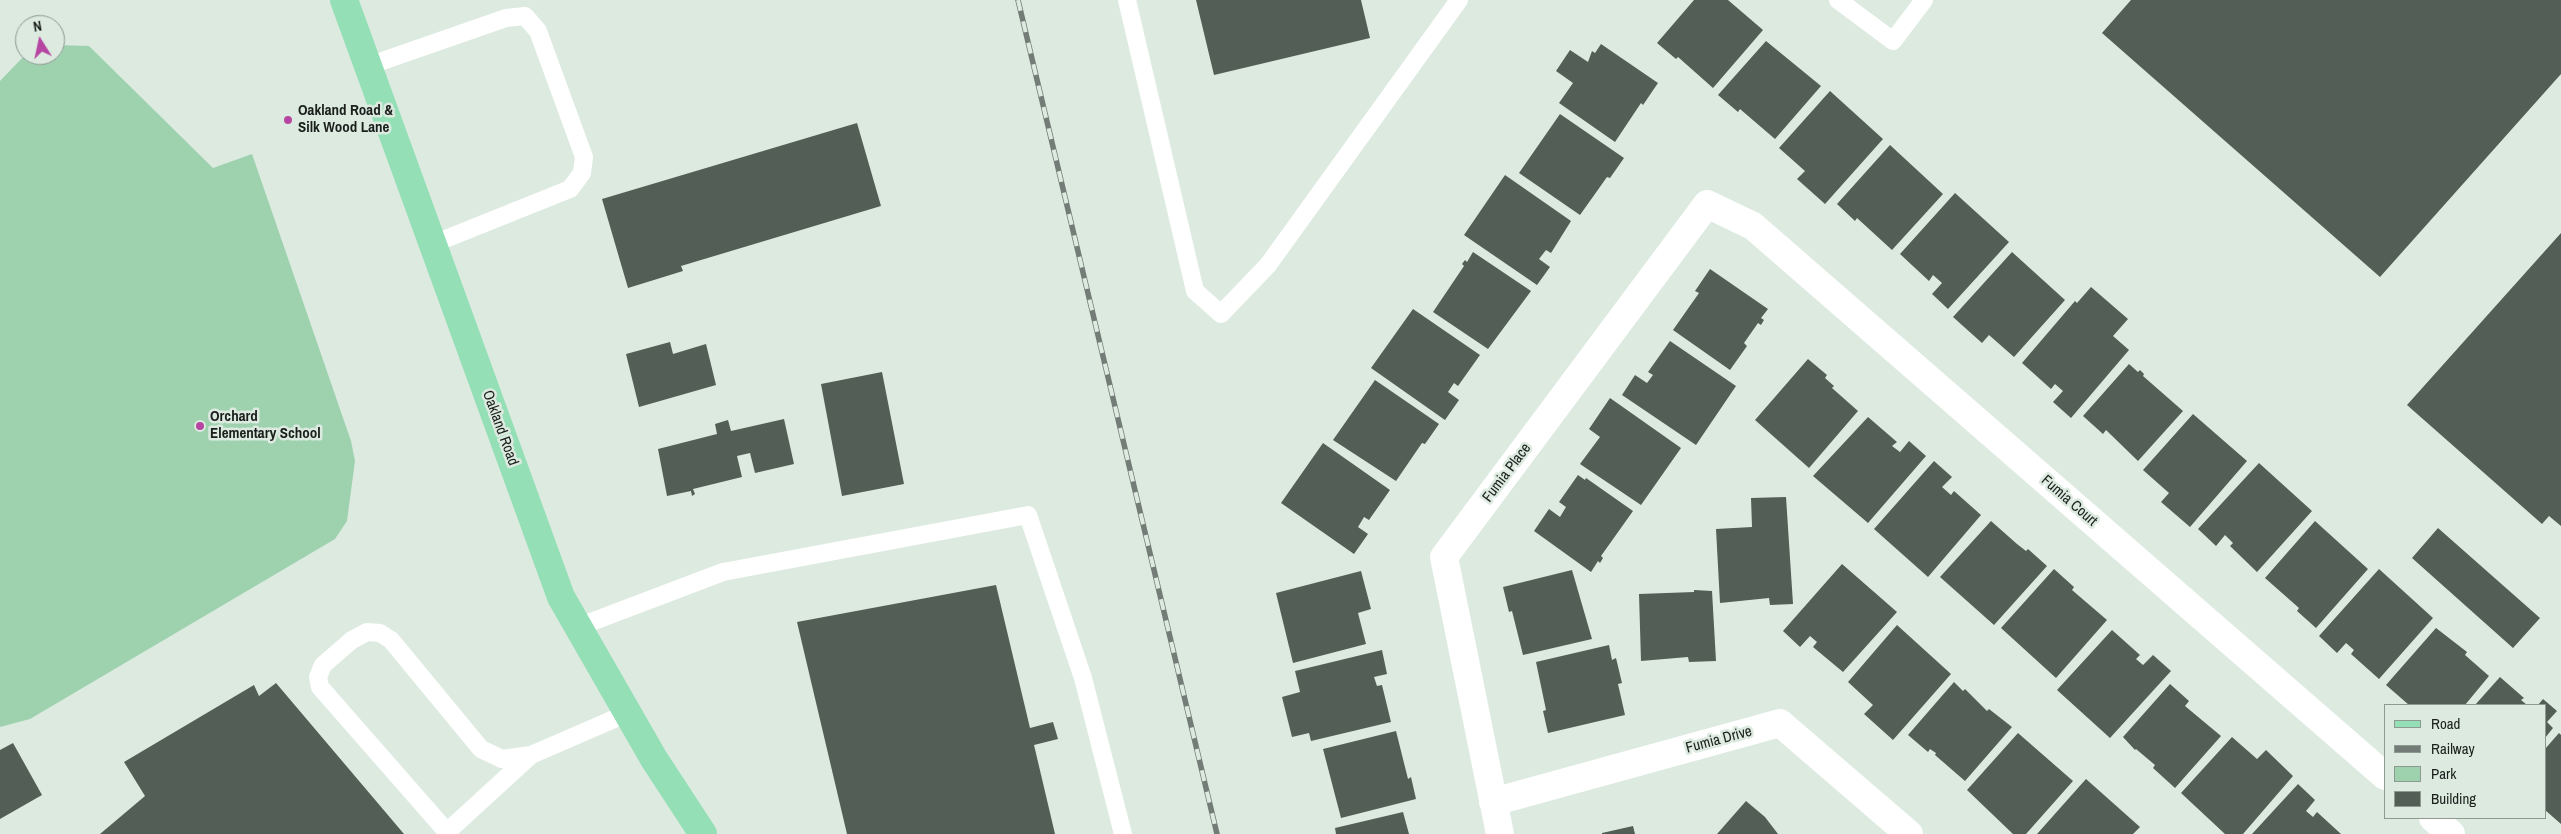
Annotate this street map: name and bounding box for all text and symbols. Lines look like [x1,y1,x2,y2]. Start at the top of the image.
north arrow [15,15,65,65]
text: N [32,17,43,36]
place label: Oakland Road & Silk Wood Lane [298,102,393,137]
marker: Oakland Road & Silk Wood Lane [282,114,294,126]
street label: Oakland Road [478,388,522,468]
place label: Orchard Elementary School [210,408,321,443]
marker: Orchard Elementary School [194,420,206,432]
street label: Fumia Place [1479,440,1535,506]
street label: Fumia Court [2037,472,2101,530]
legend [2384,704,2546,819]
text: Road [2431,713,2460,734]
street label: Fumia Drive [1684,723,1754,757]
text: Railway [2431,738,2475,759]
text: Park [2431,763,2456,784]
text: Building [2431,788,2476,809]

